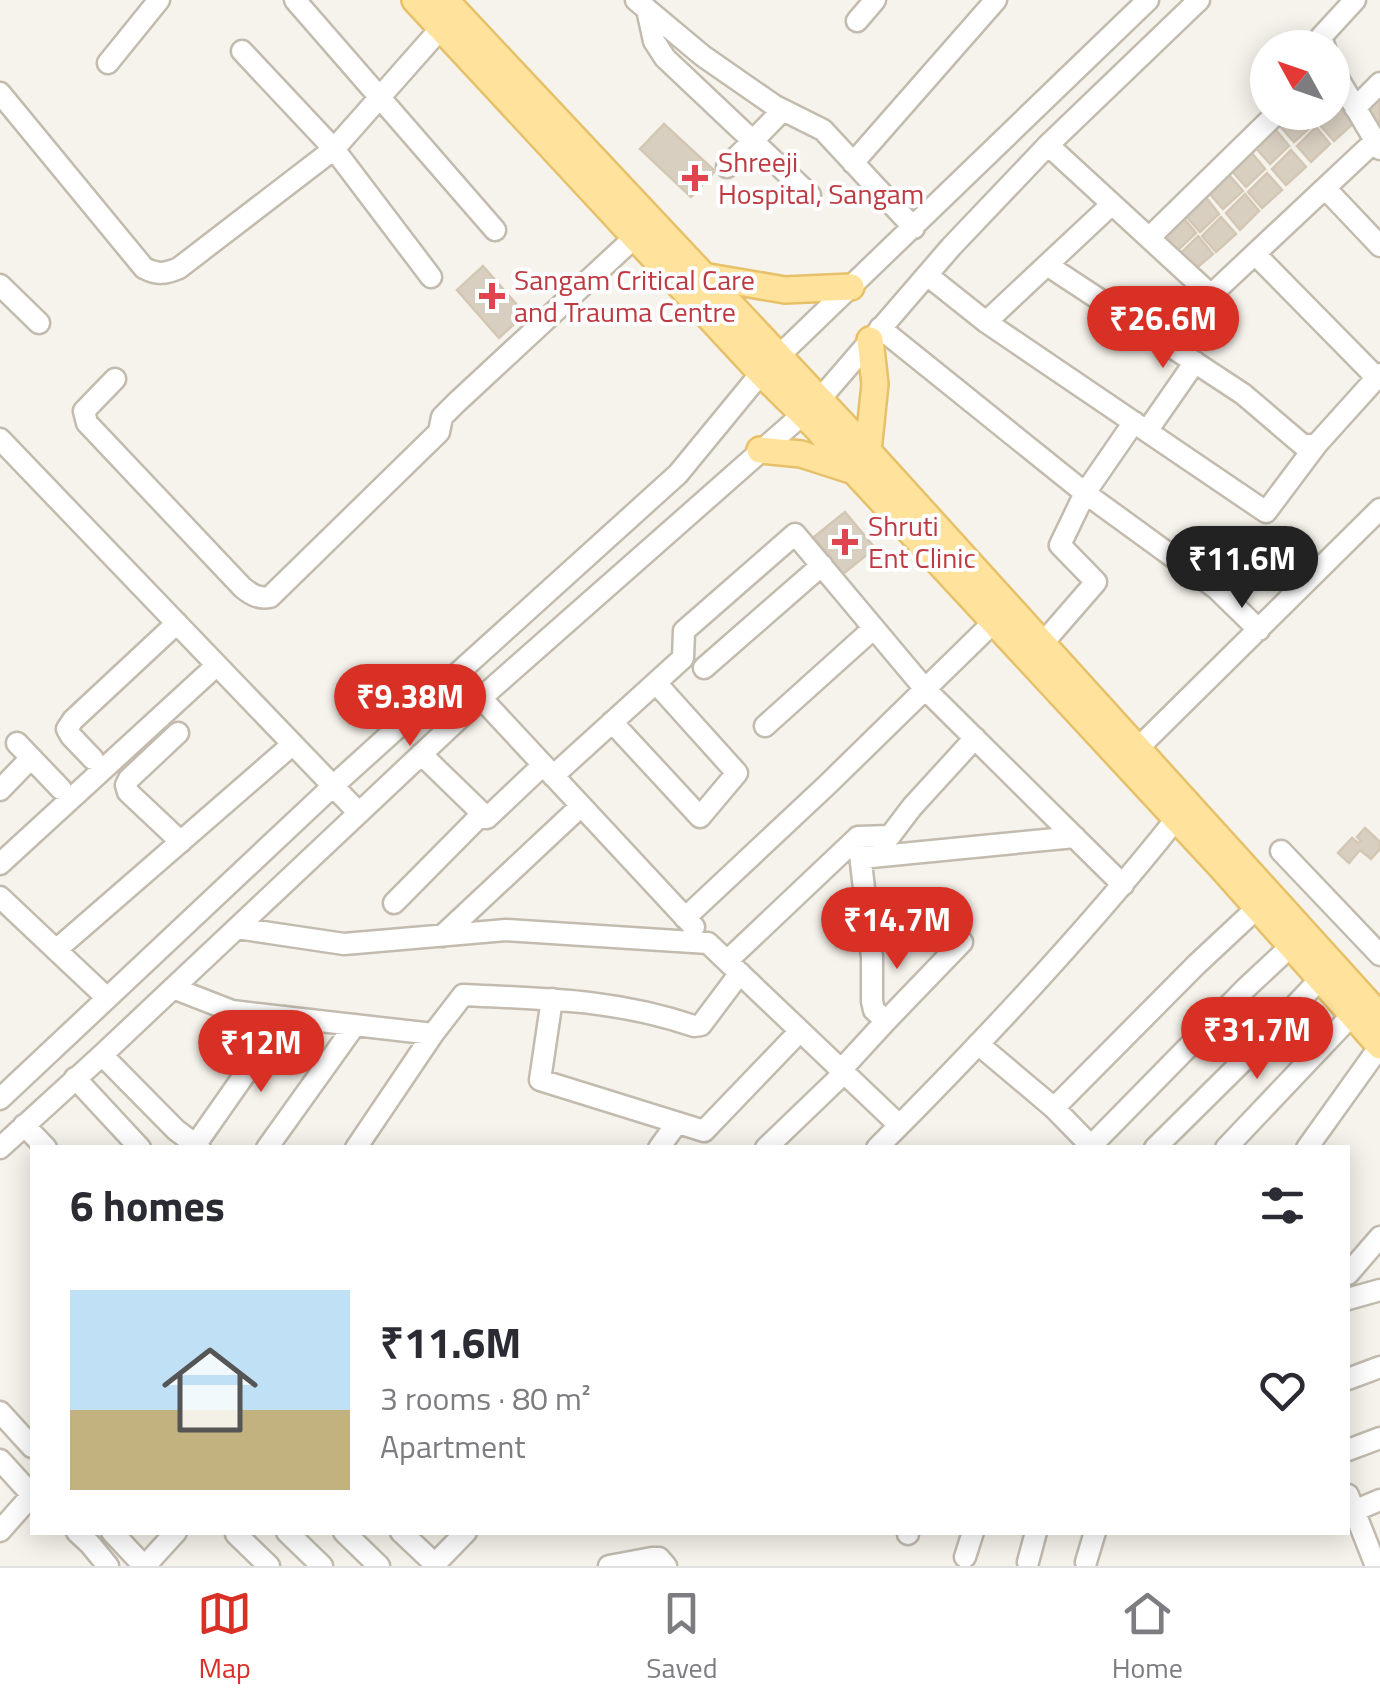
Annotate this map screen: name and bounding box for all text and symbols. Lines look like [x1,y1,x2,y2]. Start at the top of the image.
north arrow [1250,30,1350,130]
map controls [1250,30,1350,130]
place label: Shreeji Hospital, Sangam [718,140,924,215]
marker: Shreeji Hospital, Sangam [682,165,708,191]
place label: Sangam Critical Care and Trauma Centre [514,258,755,333]
marker: Sangam Critical Care and Trauma Centre [479,283,505,309]
pin: ₹26.6M [1082,286,1244,371]
text: ₹26.6M [1109,294,1217,342]
place label: Shruti Ent Clinic [868,504,976,579]
pin: ₹11.6M [1161,526,1323,611]
marker: Shruti Ent Clinic [832,529,858,555]
text: ₹11.6M [1188,534,1296,582]
pin: ₹9.38M [329,664,491,749]
text: ₹9.38M [356,672,464,720]
pin: ₹14.7M [816,887,978,972]
text: ₹14.7M [843,895,951,943]
pin: ₹31.7M [1176,997,1338,1082]
text: ₹31.7M [1203,1005,1311,1053]
pin: ₹12M [202,1010,320,1095]
text: ₹12M [220,1018,302,1066]
text: 6 homes [70,1173,225,1237]
icon: filters [1255,1178,1310,1233]
text: ₹11.6M [380,1310,521,1374]
icon: home [150,1330,270,1450]
icon: heart [1255,1363,1310,1418]
text: 3 rooms · 80 m² [380,1374,591,1422]
text: Apartment [380,1422,526,1470]
tab: Map [197,1586,252,1689]
tab: Saved [646,1586,718,1689]
tab: Home [1112,1586,1183,1689]

